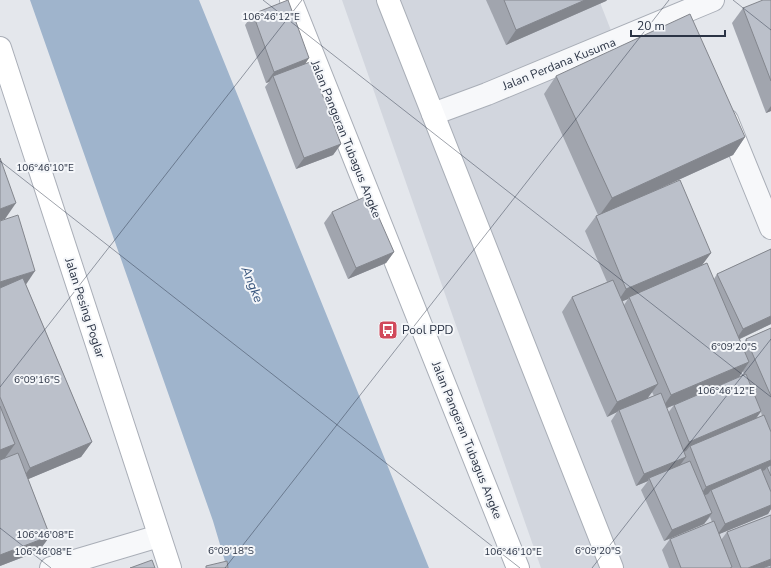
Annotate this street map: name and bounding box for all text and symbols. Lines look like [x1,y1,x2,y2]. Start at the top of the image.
text: 106°46'12"E [242,10,300,24]
scale bar [631,12,725,38]
text: 20 m [637,18,665,34]
street label: Jalan Perdana Kusuma [499,34,618,94]
street label: Jalan Pangeran Tubagus Angke [307,57,385,220]
text: 106°46'10"E [16,161,74,175]
street label: Jalan Pesing Poglar [61,255,109,361]
water label: Angke [236,263,268,305]
bus stop icon: Pool PPD [377,319,399,341]
place label: Pool PPD [402,322,454,338]
text: 6°09'20"S [711,340,757,354]
street label: Jalan Pangeran Tubagus Angke [428,358,506,521]
text: 6°09'16"S [14,373,60,387]
text: 106°46'12"E [697,384,755,398]
text: 106°46'08"E [16,528,74,542]
text: 6°09'18"S [208,544,254,558]
text: 6°09'20"S [575,544,621,558]
text: 106°46'08"E [14,545,72,559]
text: 106°46'10"E [484,545,542,559]

